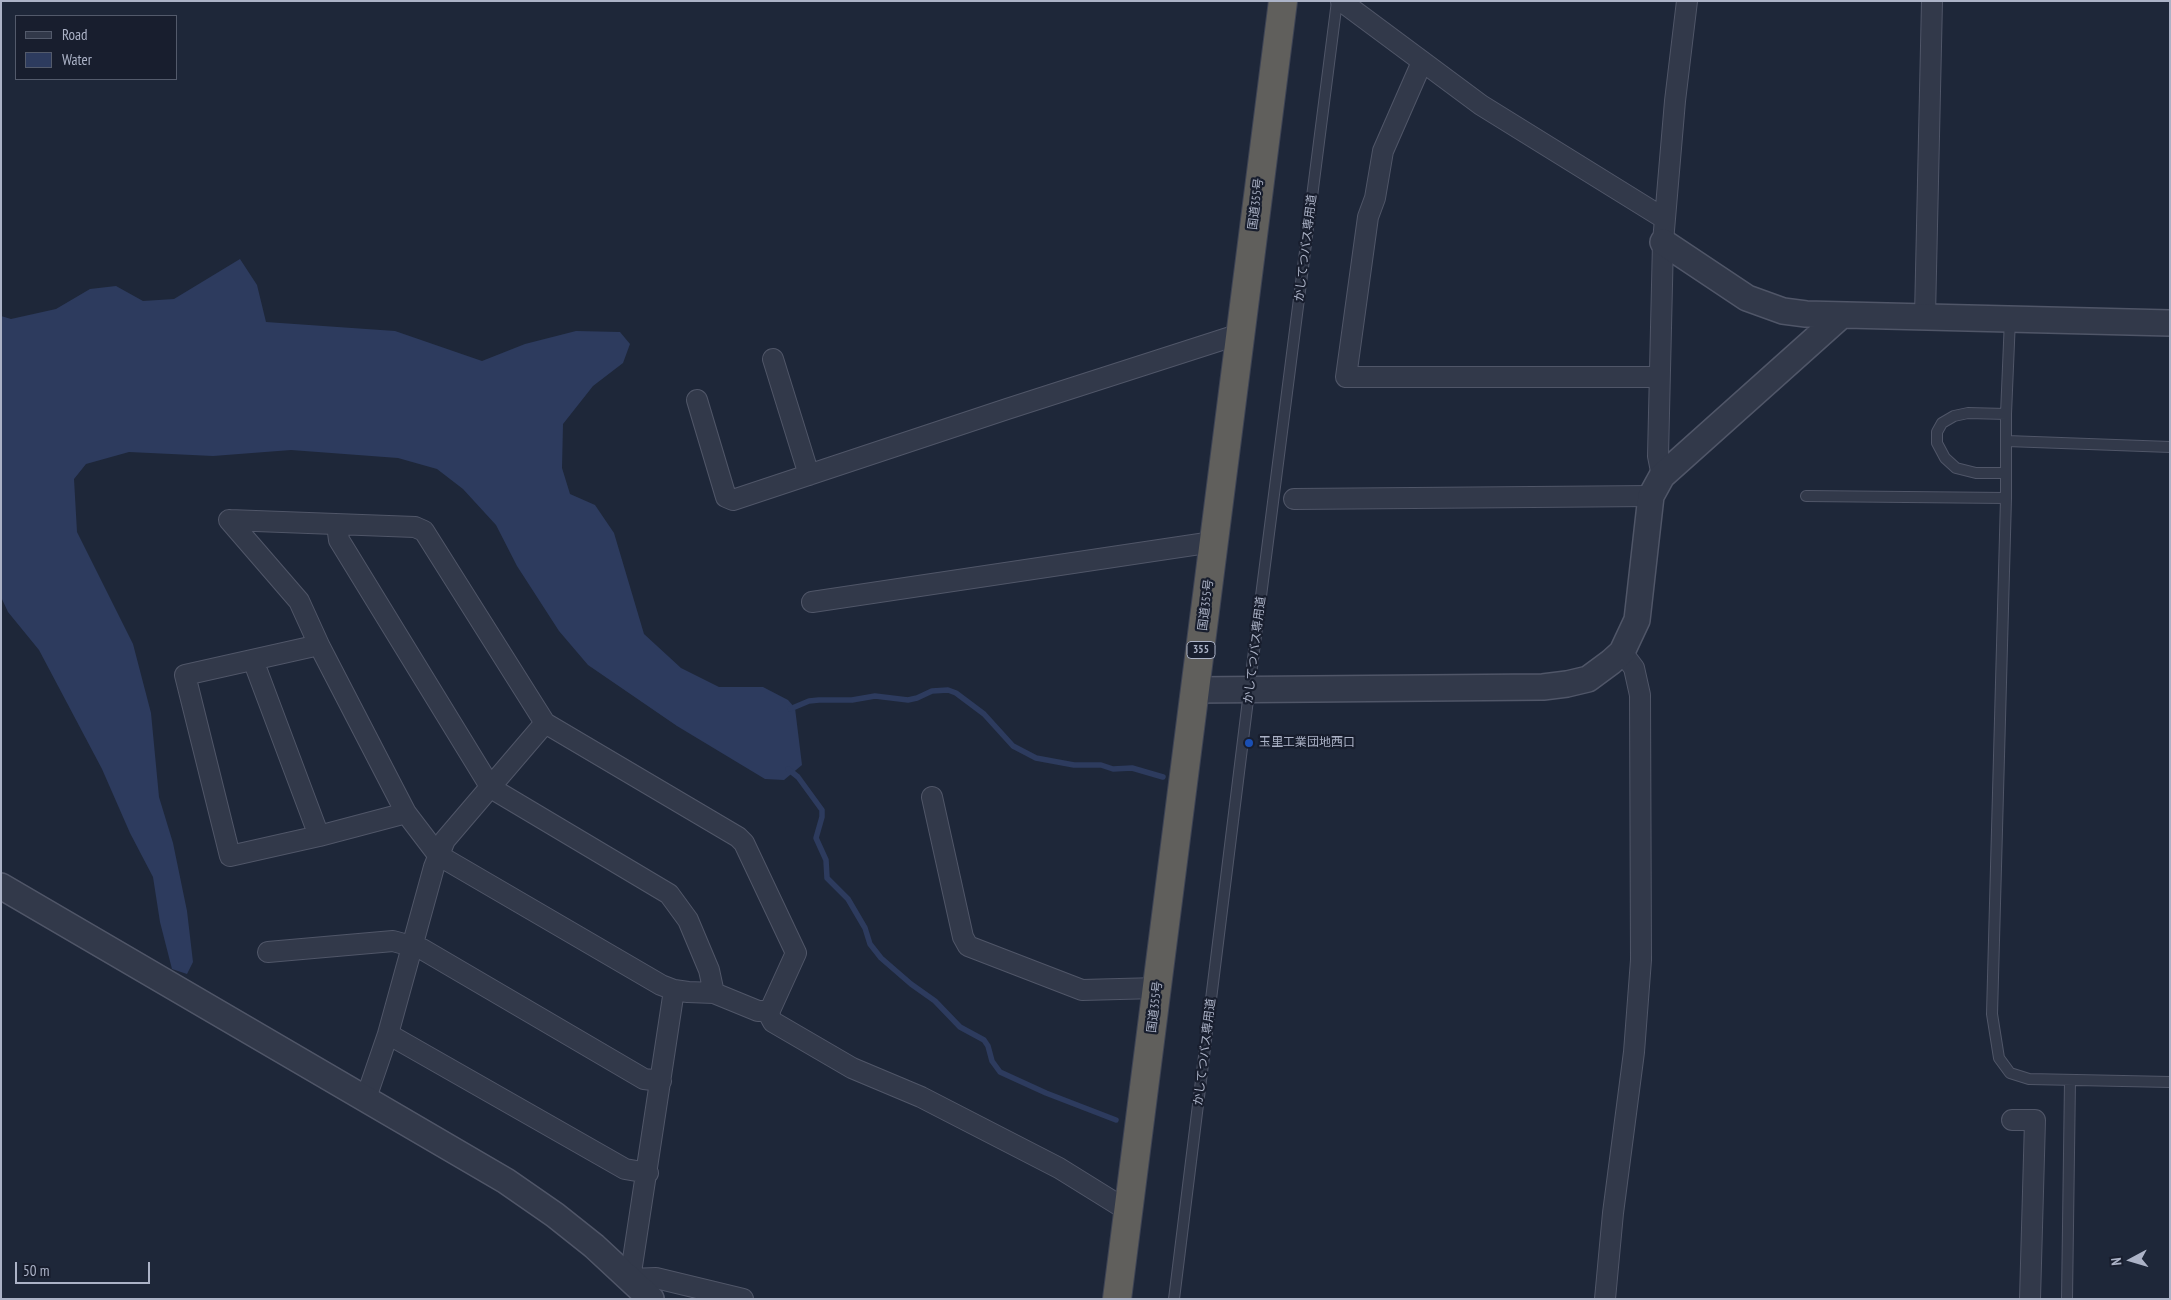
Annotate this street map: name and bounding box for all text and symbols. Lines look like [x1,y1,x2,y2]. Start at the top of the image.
legend [15,15,178,80]
text: Road [62,25,88,44]
text: Water [62,50,92,69]
street label: 国道355号 [1246,177,1266,231]
street label: かしてつバス専用道 [1292,194,1320,302]
street label: 国道355号 [1196,578,1216,632]
street label: かしてつバス専用道 [1241,596,1269,704]
road number: 355 [1187,642,1215,658]
place label: 玉里工業団地西口 [1259,736,1355,750]
marker: 玉里工業団地西口 [1243,737,1255,749]
street label: 国道355号 [1145,980,1165,1034]
street label: かしてつバス専用道 [1191,998,1219,1106]
north arrow [2106,1235,2156,1285]
scale bar [18,1252,152,1284]
text: N [2107,1257,2125,1266]
text: 50 m [23,1261,49,1280]

